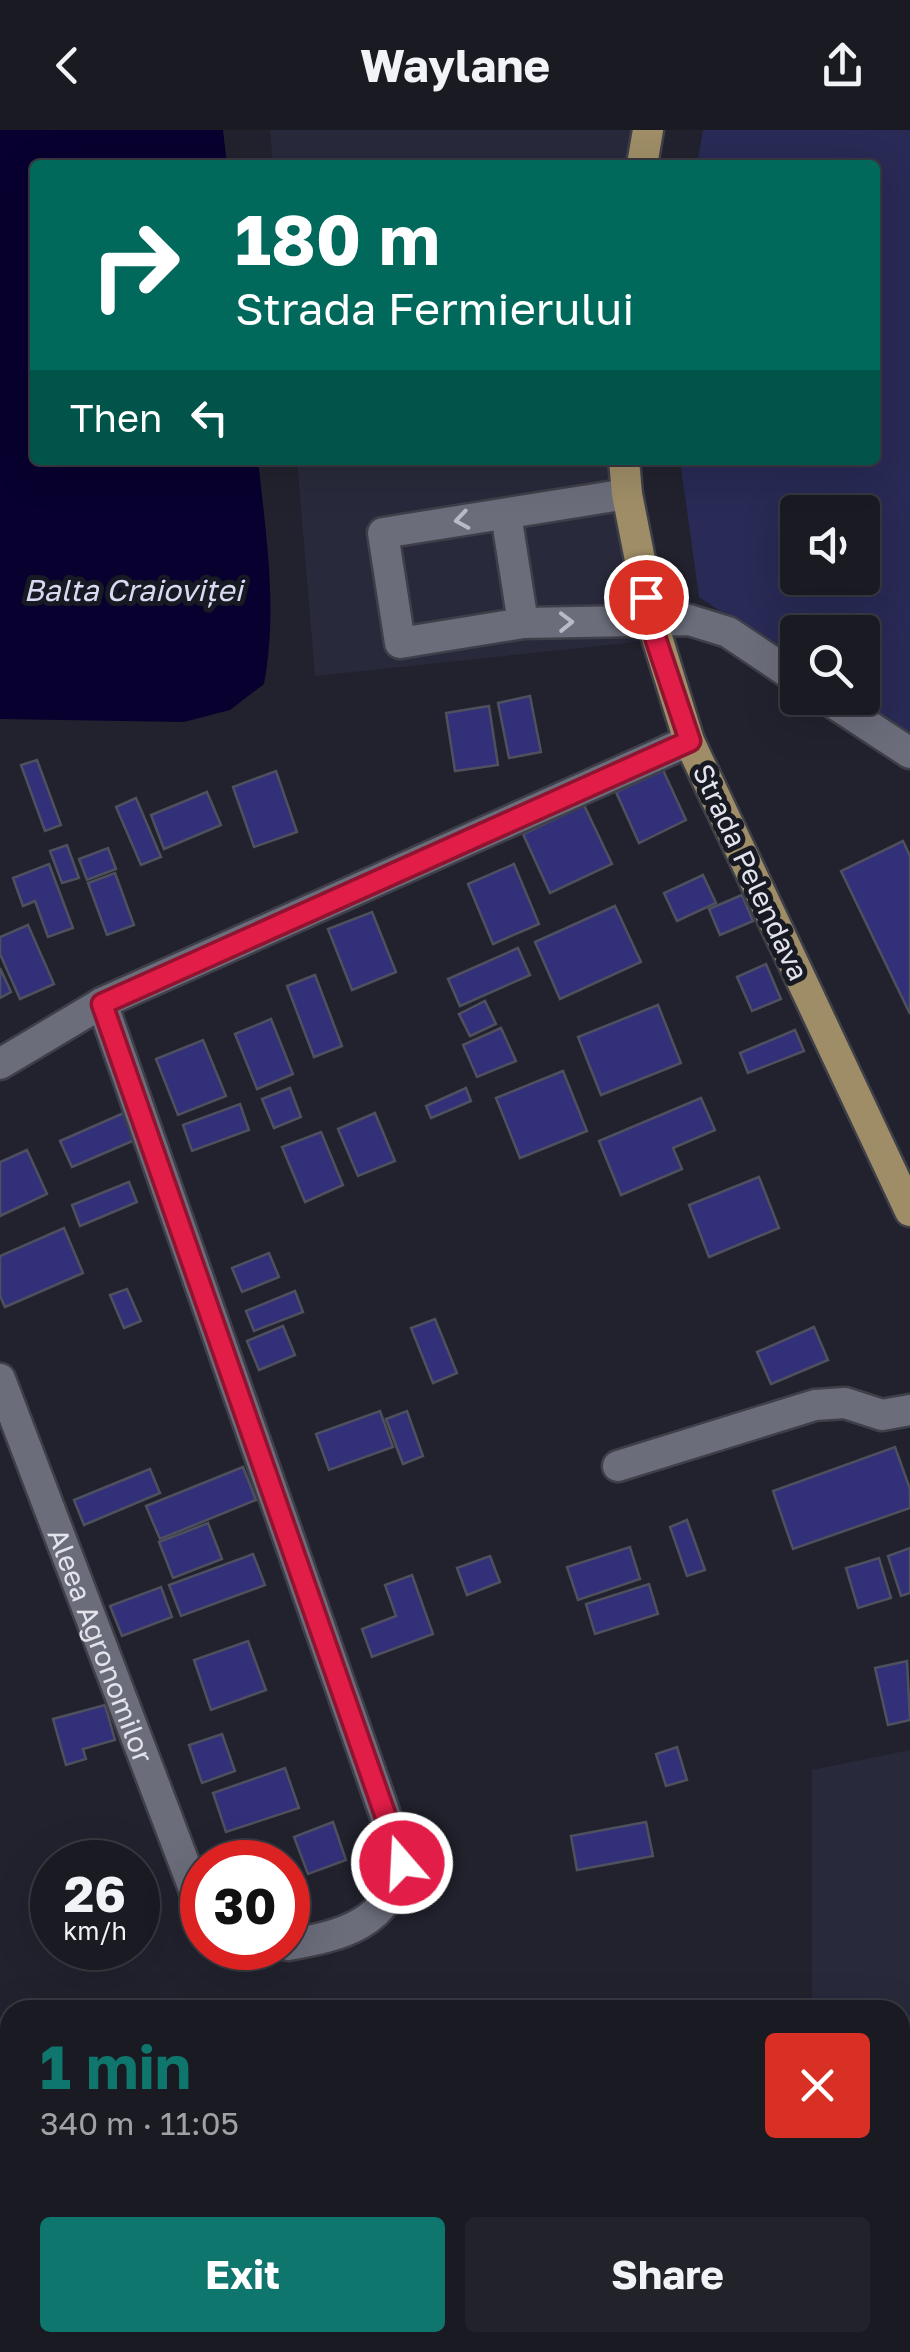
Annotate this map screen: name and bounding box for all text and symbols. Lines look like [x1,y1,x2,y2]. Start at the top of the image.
icon: back [40,38,95,93]
text: Waylane [360,38,550,92]
icon: share [815,38,870,93]
text: 180 m [235,196,440,280]
icon: right [70,200,200,330]
text: Strada Fermierului [235,281,634,335]
icon: left [182,390,237,445]
text: Then [70,395,162,440]
map controls [780,495,880,715]
button: sound [780,495,880,595]
one-way arrow [454,509,470,530]
pin [604,555,689,640]
icon: arrive [619,570,674,625]
water label: Balta Craioviței [24,572,245,608]
one-way arrow [559,612,575,633]
button: search [780,615,880,715]
street label: Strada Pelendava [686,759,816,985]
street label: Aleea Agronomilor [42,1524,161,1767]
position arrow [350,1811,454,1915]
speed limit sign: 30 [180,1840,310,1970]
text: 26 [64,1863,126,1923]
text: km/h [63,1915,127,1946]
text: 1 min [40,2030,191,2102]
button: close [765,2033,870,2138]
text: 340 m · 11:05 [40,2104,239,2142]
button: Exit [40,2217,445,2332]
button: Share [465,2217,870,2332]

